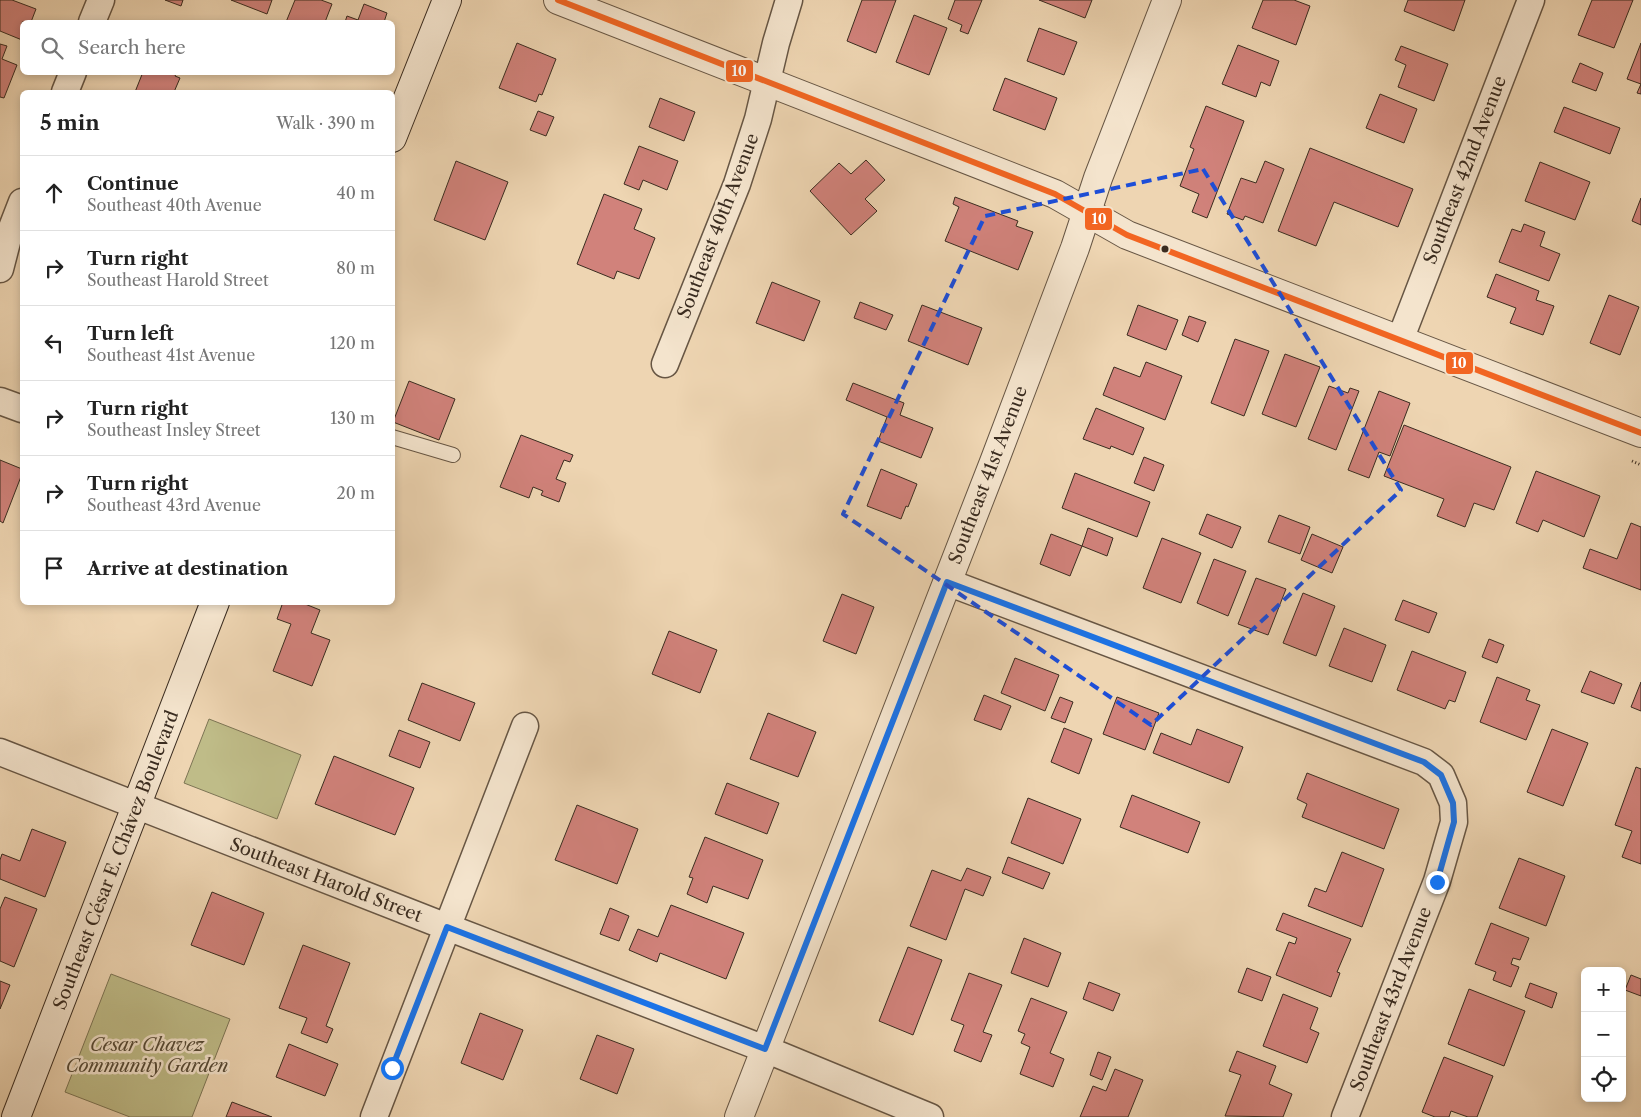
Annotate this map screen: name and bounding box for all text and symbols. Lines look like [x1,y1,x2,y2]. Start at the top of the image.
search box [20,20,395,75]
icon: search [38,34,66,62]
text: Search here [78,36,186,59]
line badge: 10 [725,59,754,83]
text: 10 [731,62,747,80]
street label: Southeast 42nd Avenue [1419,73,1511,267]
text: 5 min [40,110,100,135]
text: Walk · 390 m [276,113,375,133]
street label: Southeast 40th Avenue [673,130,763,322]
text: Continue [87,172,179,195]
icon: ahead [40,179,68,207]
text: 40 m [336,183,375,203]
text: Southeast 40th Avenue [87,195,262,215]
line badge: 10 [1084,207,1113,231]
text: 10 [1091,210,1107,228]
unlabelled marker [1160,244,1170,254]
text: Turn right [87,247,188,270]
icon: right [40,254,68,282]
text: 80 m [336,258,375,278]
text: Southeast Harold Street [87,270,269,290]
text: Turn left [87,322,174,345]
icon: left [40,329,68,357]
text: 120 m [330,333,375,353]
text: Southeast 41st Avenue [87,345,255,365]
line badge: 10 [1445,351,1474,375]
text: 10 [1451,354,1467,372]
street label: Southeast 41st Avenue [944,383,1032,567]
text: Turn right [87,397,188,420]
icon: right [40,404,68,432]
text: 130 m [330,408,375,428]
text: Southeast Insley Street [87,420,261,440]
text: Turn right [87,472,188,495]
icon: right [40,479,68,507]
text: 20 m [336,483,375,503]
text: Southeast 43rd Avenue [87,495,261,515]
icon: arrive [40,554,68,582]
text: Arrive at destination [87,557,288,580]
street label: Southeast César E. Chávez Boulevard [49,707,183,1013]
street label: Southeast Harold Street [227,833,426,927]
route end [1426,871,1449,894]
street label: Southeast 43rd Avenue [1346,904,1436,1094]
map controls [1581,967,1626,1102]
button: + [1581,967,1626,1012]
button: − [1581,1012,1626,1057]
park label: Cesar Chavez Community Garden [66,1034,229,1077]
route start [381,1057,404,1080]
button: locate [1581,1057,1626,1102]

